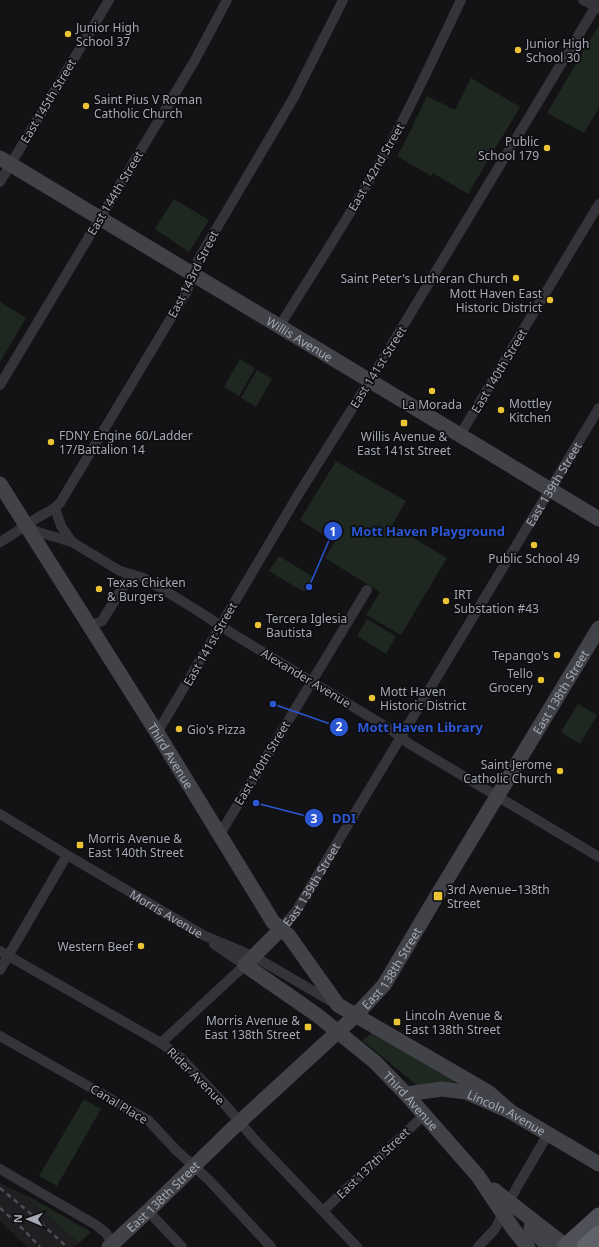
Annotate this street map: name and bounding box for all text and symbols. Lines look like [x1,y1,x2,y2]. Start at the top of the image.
place label: Junior High School 37 [75,19,139,50]
marker: Junior High School 37 [63,29,73,39]
place label: Junior High School 30 [525,35,589,66]
marker: Junior High School 30 [513,45,523,55]
street label: East 145th Street [16,55,80,146]
place label: Saint Pius V Roman Catholic Church [94,91,202,122]
marker: Saint Pius V Roman Catholic Church [81,101,91,111]
street label: East 142nd Street [344,119,408,214]
place label: Public School 179 [478,133,539,164]
marker: Public School 179 [542,143,552,153]
street label: East 144th Street [83,147,147,238]
street label: East 143rd Street [164,227,223,321]
place label: Saint Peter's Lutheran Church [340,270,508,287]
marker: Saint Peter's Lutheran Church [511,273,521,283]
place label: Mott Haven East Historic District [450,285,543,316]
marker: Mott Haven East Historic District [545,295,555,305]
street label: Willis Avenue [263,312,336,365]
street label: East 141st Street [346,322,410,411]
street label: East 140th Street [467,325,531,416]
marker: La Morada [427,386,437,396]
place label: Mottley Kitchen [509,395,552,426]
place label: La Morada [402,396,462,413]
marker: Mottley Kitchen [496,405,506,415]
marker: Willis Avenue & East 141st Street [399,418,409,428]
place label: FDNY Engine 60/Ladder 17/Battalion 14 [59,427,193,458]
place label: Willis Avenue & East 141st Street [357,428,452,459]
marker: FDNY Engine 60/Ladder 17/Battalion 14 [46,437,56,447]
street label: East 139th Street [521,438,586,529]
callout: Mott Haven Playground [323,519,513,544]
text: Mott Haven Playground [351,522,505,540]
text: 1 [330,523,336,540]
marker: Public School 49 [529,540,539,550]
place label: Public School 49 [488,550,580,567]
place label: Texas Chicken & Burgers [107,574,186,605]
marker: Texas Chicken & Burgers [94,584,104,594]
place label: IRT Substation #43 [454,586,539,617]
marker: IRT Substation #43 [441,596,451,606]
street label: East 141st Street [179,599,241,689]
place label: Tercera Iglesia Bautista [266,610,347,641]
marker: Tercera Iglesia Bautista [253,620,263,630]
street label: Alexander Avenue [258,644,354,712]
street label: East 138th Street [528,646,593,737]
place label: Tepango's [492,647,549,664]
marker: Tepango's [552,650,562,660]
place label: Tello Grocery [489,665,534,696]
marker: Tello Grocery [536,675,546,685]
place label: Mott Haven Historic District [380,683,467,714]
marker: Mott Haven Historic District [367,693,377,703]
callout: Mott Haven Library [329,715,491,740]
street label: East 140th Street [230,717,294,808]
text: 2 [336,718,343,735]
text: Mott Haven Library [357,718,483,736]
street label: Third Avenue [144,719,198,792]
place label: Gio's Pizza [187,721,246,738]
marker: Gio's Pizza [174,724,184,734]
place label: Saint Jerome Catholic Church [463,756,552,787]
marker: Saint Jerome Catholic Church [555,766,565,776]
callout: DDI [304,806,364,831]
text: DDI [332,809,356,827]
text: 3 [311,810,318,827]
place label: Morris Avenue & East 140th Street [88,830,184,861]
street label: East 139th Street [278,839,344,930]
marker: Morris Avenue & East 140th Street [75,840,85,850]
place label: 3rd Avenue–138th Street [447,881,550,912]
street label: Morris Avenue [127,885,207,942]
marker: 3rd Avenue–138th Street [432,890,444,902]
street label: East 138th Street [357,923,425,1013]
place label: Western Beef [58,938,134,955]
marker: Western Beef [136,941,146,951]
place label: Lincoln Avenue & East 138th Street [405,1007,503,1038]
place label: Morris Avenue & East 138th Street [204,1012,301,1043]
marker: Lincoln Avenue & East 138th Street [392,1017,402,1027]
marker: Morris Avenue & East 138th Street [303,1022,313,1032]
street label: Rider Avenue [164,1044,229,1109]
street label: Third Avenue [380,1067,443,1134]
street label: Canal Place [87,1080,151,1128]
street label: Lincoln Avenue [465,1085,549,1139]
street label: East 137th Street [333,1123,414,1202]
street label: East 138th Street [122,1156,204,1236]
north arrow [8,1199,48,1239]
text: N [10,1214,25,1223]

